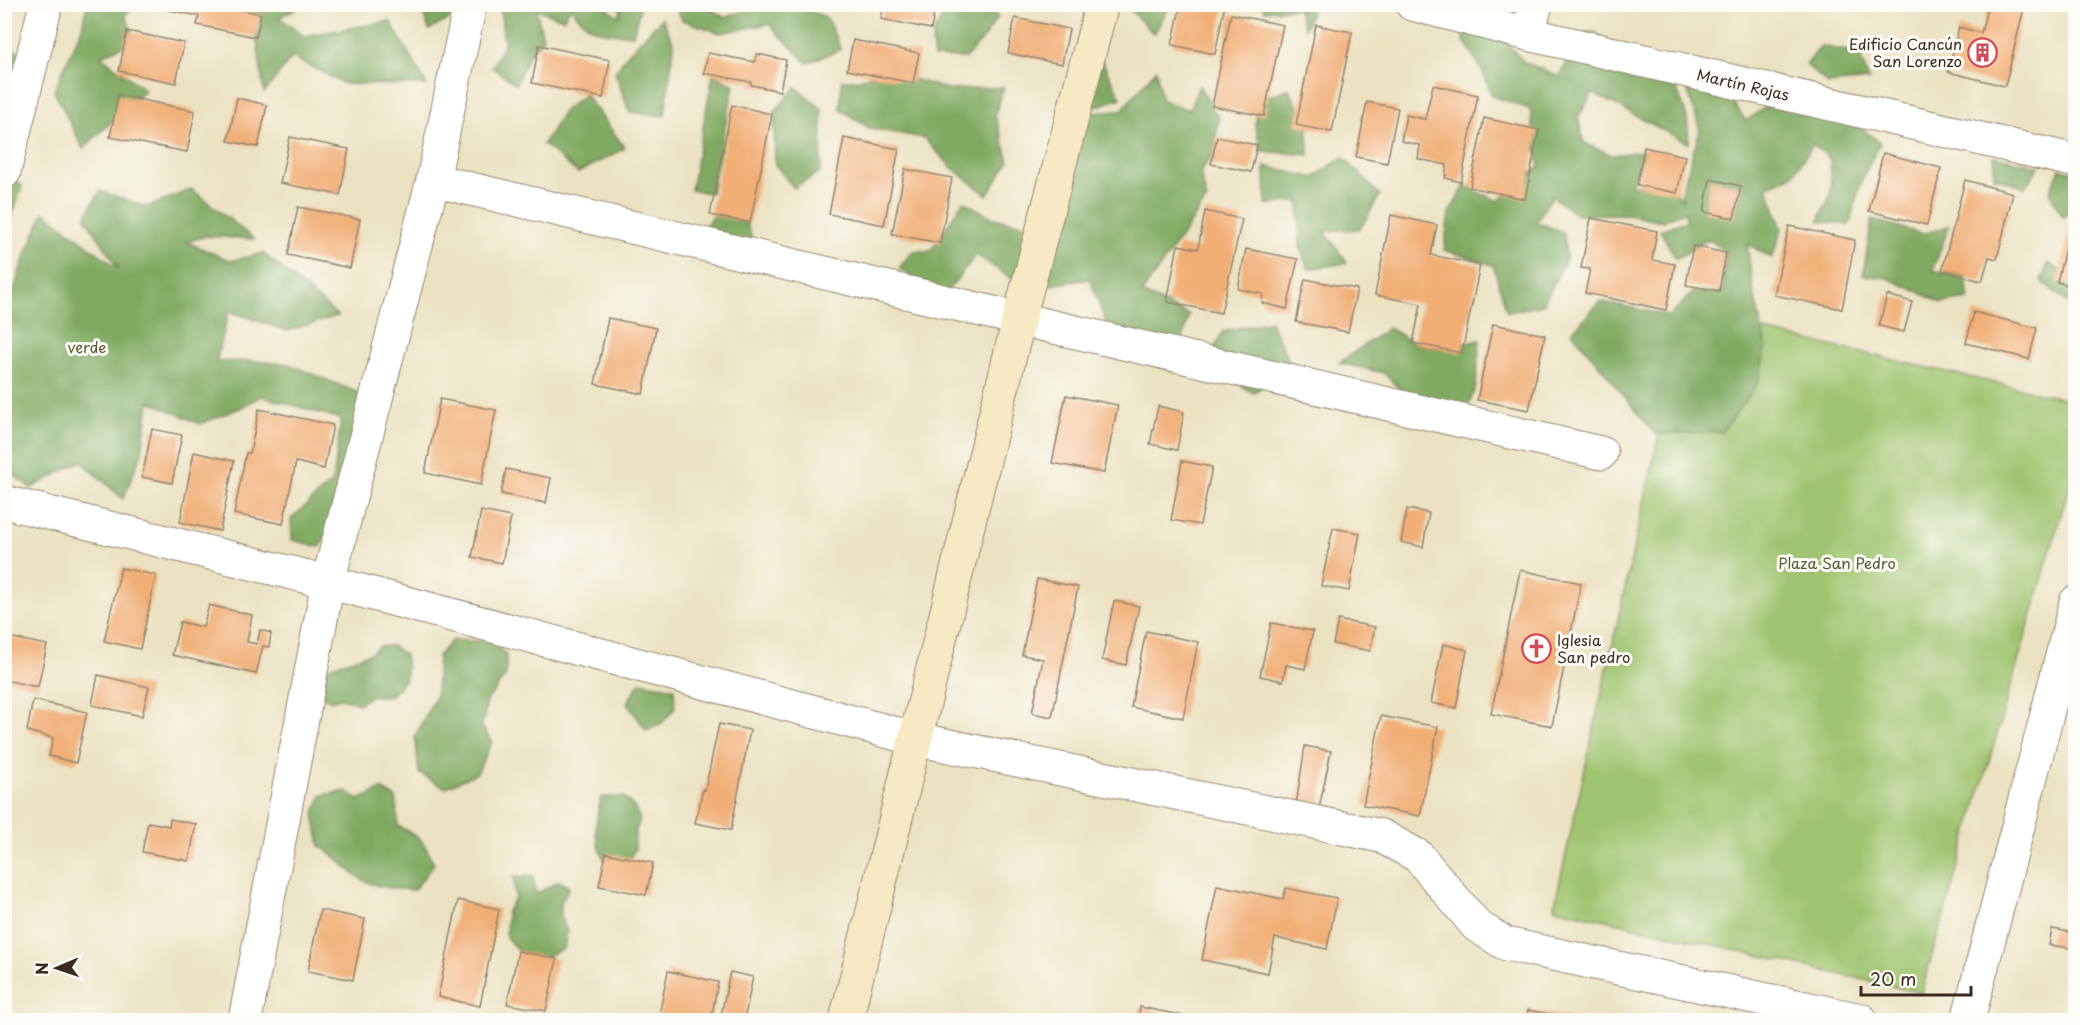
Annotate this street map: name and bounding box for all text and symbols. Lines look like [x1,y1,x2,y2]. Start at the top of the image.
place label: Edificio Cancún San Lorenzo [1849,32,1962,72]
building icon: Edificio Cancún San Lorenzo [1967,36,1999,68]
street label: Martín Rojas [1695,62,1792,106]
park label: verde [68,335,106,358]
park label: Plaza San Pedro [1778,551,1896,574]
place label: Iglesia San pedro [1557,628,1630,668]
church icon: Iglesia San pedro [1520,632,1552,664]
north arrow [27,938,87,998]
scale bar [1861,959,1970,997]
text: N [29,962,53,975]
text: 20 m [1870,965,1916,992]

